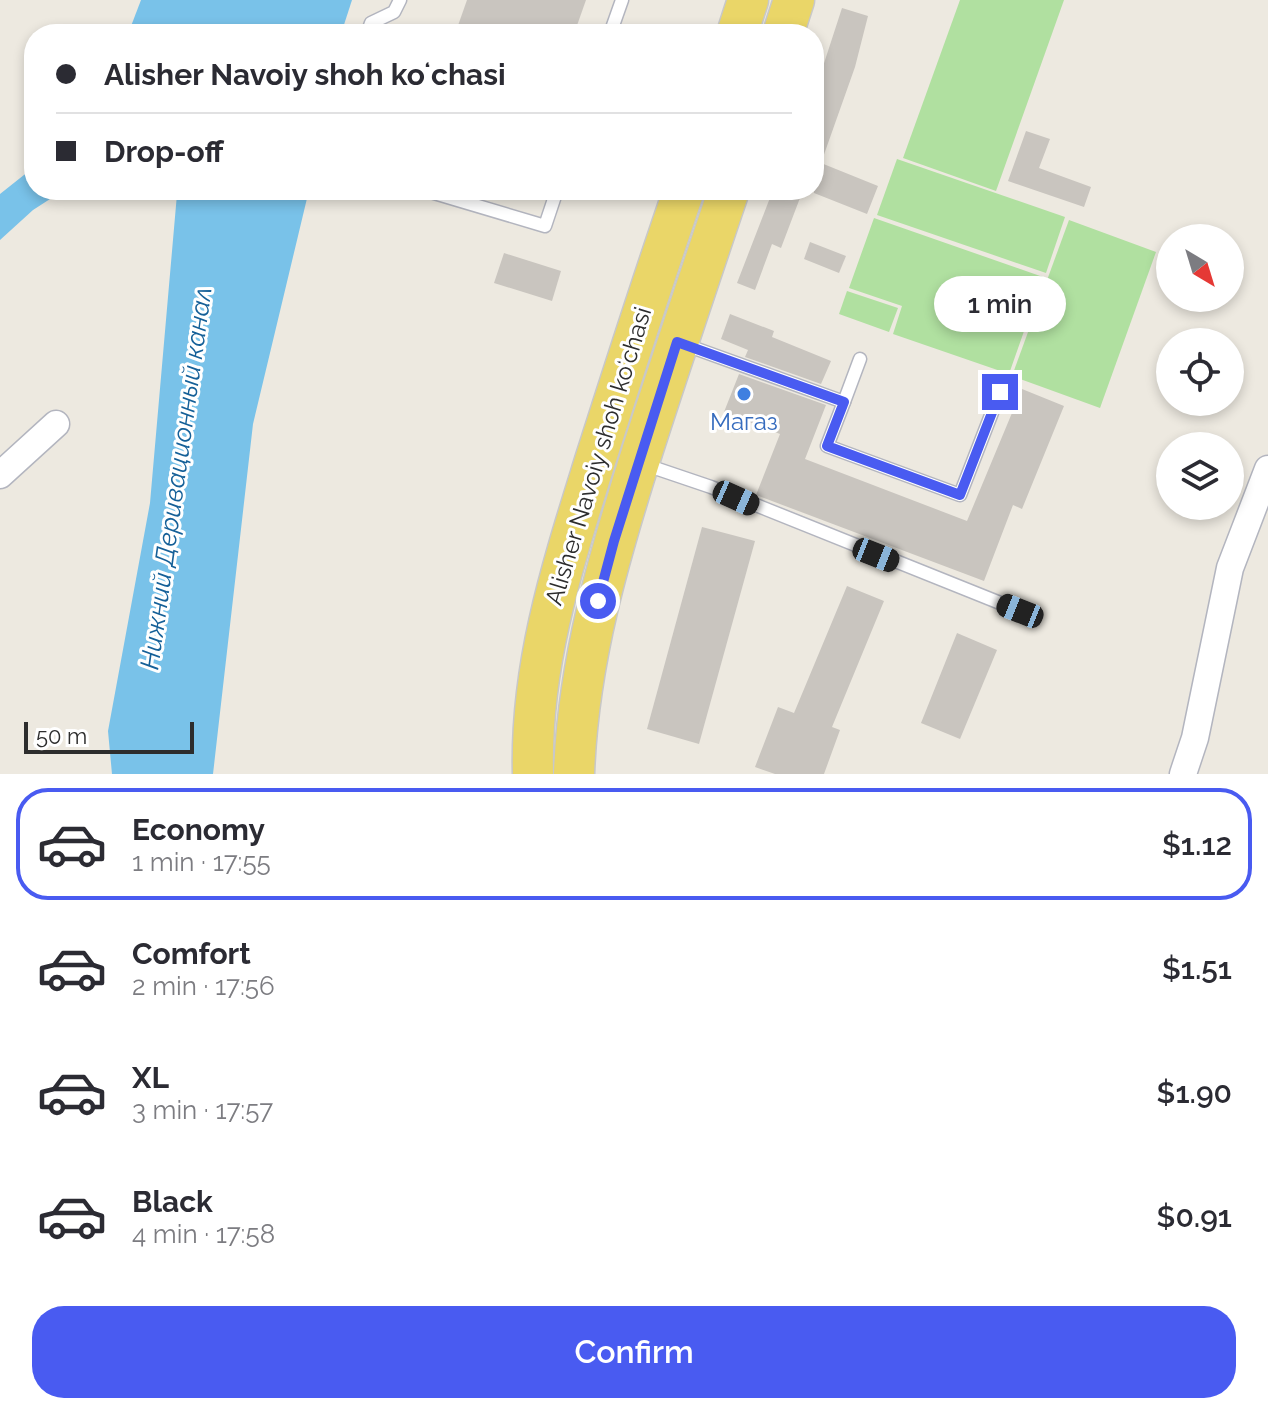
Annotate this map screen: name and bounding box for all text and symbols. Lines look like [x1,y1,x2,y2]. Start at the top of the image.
text: Alisher Navoiy shoh koʻchasi [104,57,506,92]
text: Drop-off [104,134,224,169]
north arrow [1156,224,1244,312]
map controls [1156,224,1244,520]
callout: 1 min [934,276,1066,332]
water label: Нижний Деривационный канал [134,285,218,671]
text: 1 min [968,289,1032,319]
street label: Alisher Navoiy shoh koʻchasi [539,303,657,609]
button: locate [1156,328,1244,416]
route end [982,374,1018,410]
marker: Магаз [735,385,753,403]
place label: Магаз [710,407,778,436]
button: layers [1156,432,1244,520]
car [709,477,763,519]
car [849,535,903,575]
route start [580,583,616,619]
car [993,591,1047,631]
scale bar [24,718,194,754]
text: 50 m [36,723,87,749]
icon: car [36,808,108,880]
text: Economy [132,812,265,847]
text: $1.12 [1162,827,1232,862]
text: 1 min · 17:55 [132,847,271,877]
icon: car [36,932,108,1004]
text: Comfort [132,936,251,971]
text: $1.51 [1162,951,1232,986]
text: 2 min · 17:56 [132,971,275,1001]
icon: car [36,1056,108,1128]
text: XL [132,1060,169,1095]
text: $1.90 [1157,1075,1232,1110]
text: 3 min · 17:57 [132,1095,273,1125]
icon: car [36,1180,108,1252]
text: Black [132,1184,213,1219]
text: $0.91 [1157,1199,1232,1234]
text: 4 min · 17:58 [132,1219,275,1249]
button: Confirm [32,1306,1236,1398]

